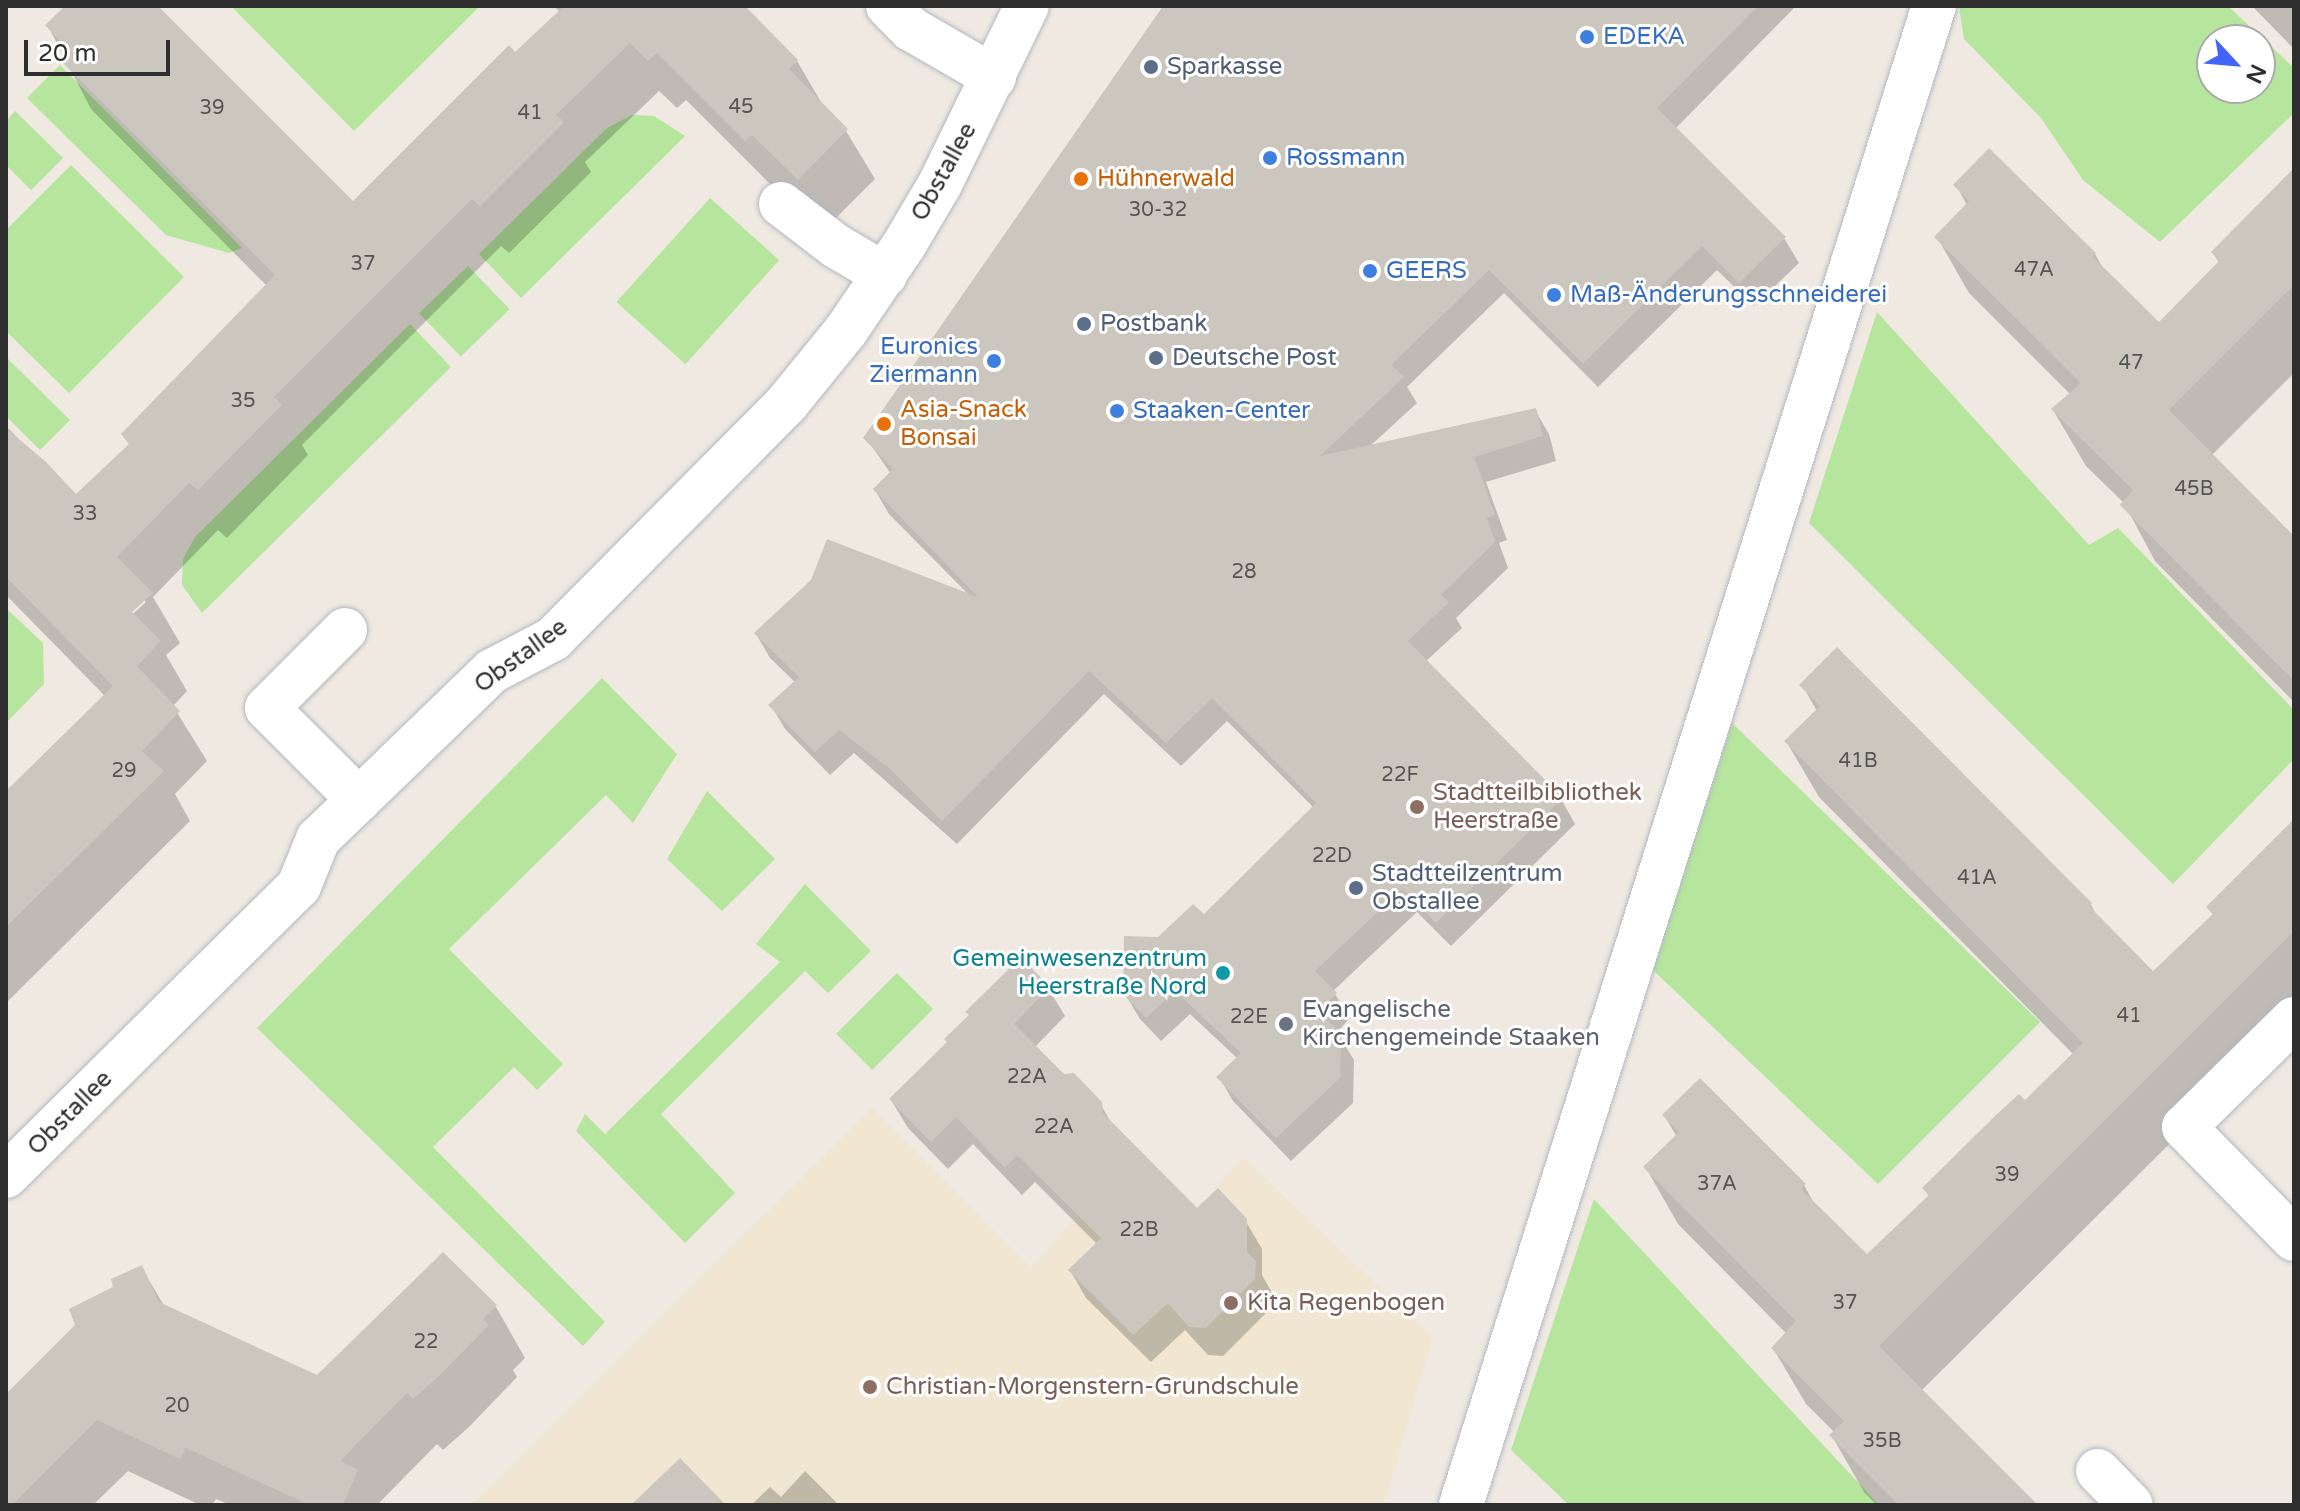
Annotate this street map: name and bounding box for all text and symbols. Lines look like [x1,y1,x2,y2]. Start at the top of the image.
place label: EDEKA [1603,23,1685,51]
scale bar [28,24,174,74]
north arrow [2196,24,2276,104]
marker: EDEKA [1578,28,1596,46]
text: 20 m [38,39,96,68]
place label: Sparkasse [1167,53,1282,81]
marker: Sparkasse [1142,58,1160,76]
text: N [2240,60,2271,87]
house number: 45 [728,95,754,119]
house number: 39 [199,96,225,120]
house number: 41 [517,101,543,125]
street label: Obstallee [905,118,983,226]
place label: Rossmann [1286,144,1405,172]
marker: Rossmann [1261,149,1279,167]
place label: Hühnerwald [1097,165,1235,193]
marker: Hühnerwald [1072,170,1090,188]
house number: 30-32 [1129,198,1187,222]
house number: 37 [350,252,376,276]
place label: GEERS [1386,257,1467,285]
house number: 47A [2014,258,2054,282]
marker: GEERS [1361,262,1379,280]
place label: Maß-Änderungsschneiderei [1570,281,1887,309]
marker: Maß-Änderungsschneiderei [1545,286,1563,304]
place label: Postbank [1100,310,1207,338]
marker: Postbank [1075,315,1093,333]
place label: Euronics Ziermann [869,333,978,389]
place label: Deutsche Post [1172,344,1337,372]
marker: Deutsche Post [1147,349,1165,367]
house number: 47 [2118,351,2144,375]
marker: Euronics Ziermann [985,352,1003,370]
house number: 35 [230,389,256,413]
place label: Asia-Snack Bonsai [900,396,1027,452]
place label: Staaken-Center [1133,397,1310,425]
marker: Staaken-Center [1108,402,1126,420]
marker: Asia-Snack Bonsai [875,415,893,433]
house number: 45B [2175,477,2213,501]
house number: 33 [72,502,98,526]
house number: 28 [1231,560,1257,584]
street label: Obstallee [469,613,573,699]
house number: 41B [1839,749,1877,773]
house number: 29 [111,759,137,783]
house number: 22F [1381,763,1419,787]
place label: Stadtteilbibliothek Heerstraße [1433,779,1642,835]
marker: Stadtteilbibliothek Heerstraße [1408,798,1426,816]
house number: 22D [1312,844,1352,868]
place label: Stadtteilzentrum Obstallee [1372,860,1563,916]
house number: 41A [1957,866,1997,890]
marker: Stadtteilzentrum Obstallee [1347,879,1365,897]
place label: Gemeinwesenzentrum Heerstraße Nord [952,945,1207,1001]
marker: Gemeinwesenzentrum Heerstraße Nord [1214,964,1232,982]
place label: Evangelische Kirchengemeinde Staaken [1302,996,1600,1052]
house number: 41 [2116,1004,2142,1028]
house number: 22E [1230,1005,1268,1029]
marker: Evangelische Kirchengemeinde Staaken [1277,1015,1295,1033]
street label: Obstallee [22,1065,118,1161]
house number: 22A [1007,1065,1047,1089]
house number: 22A [1034,1115,1074,1139]
house number: 39 [1994,1163,2020,1187]
house number: 37A [1697,1172,1737,1196]
house number: 22B [1120,1218,1158,1242]
place label: Kita Regenbogen [1247,1289,1445,1317]
house number: 37 [1832,1291,1858,1315]
marker: Kita Regenbogen [1222,1294,1240,1312]
house number: 22 [413,1330,439,1354]
place label: Christian-Morgenstern-Grundschule [886,1373,1299,1401]
marker: Christian-Morgenstern-Grundschule [861,1378,879,1396]
house number: 20 [164,1394,190,1418]
house number: 35B [1863,1429,1901,1453]

